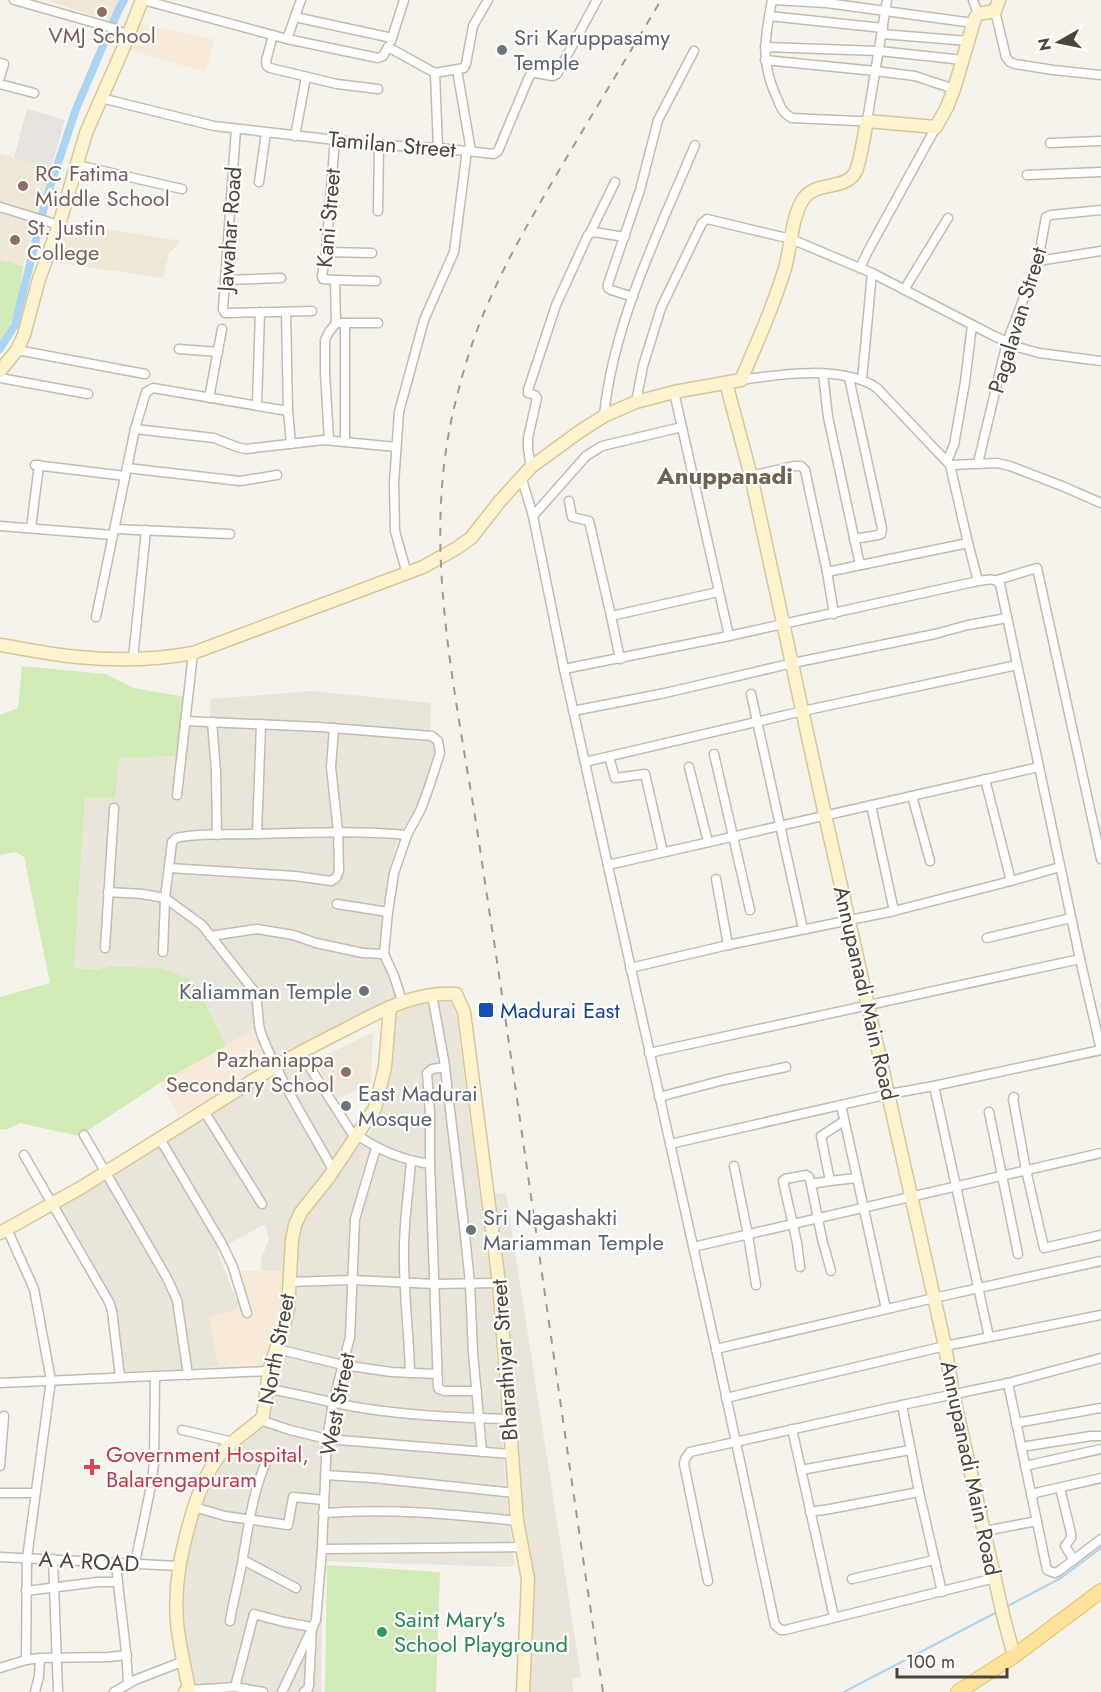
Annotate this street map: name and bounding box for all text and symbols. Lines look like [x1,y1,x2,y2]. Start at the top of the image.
marker: VMJ School [95,5,109,19]
north arrow [1029,12,1089,72]
place label: VMJ School [48,19,156,51]
place label: Sri Karuppasamy Temple [514,21,670,78]
text: N [1032,36,1057,52]
marker: Sri Karuppasamy Temple [495,43,509,57]
street label: Tamilan Street [327,122,458,166]
place label: RC Fatima Middle School [35,157,170,214]
street label: Jawahar Road [208,166,249,295]
street label: Kani Street [308,166,348,269]
marker: RC Fatima Middle School [16,179,30,193]
place label: St. Justin College [27,211,106,268]
marker: St. Justin College [8,233,22,247]
street label: Pagalavan Street [980,242,1055,397]
district label: Anuppanadi [656,458,793,493]
street label: Annupanadi Main Road [826,883,906,1103]
place label: Kaliamman Temple [179,975,352,1007]
marker: Kaliamman Temple [357,984,371,998]
place label: Madurai East [500,994,620,1026]
marker: Madurai East [477,1001,495,1019]
place label: Pazhaniappa Secondary School [166,1043,334,1100]
marker: Pazhaniappa Secondary School [339,1065,353,1079]
place label: East Madurai Mosque [358,1077,478,1134]
marker: East Madurai Mosque [339,1099,353,1113]
place label: Sri Nagashakti Mariamman Temple [483,1201,664,1258]
marker: Sri Nagashakti Mariamman Temple [464,1223,478,1237]
street label: Bharathiyar Street [482,1277,526,1442]
street label: North Street [250,1290,303,1407]
street label: West Street [311,1349,363,1458]
street label: Annupanadi Main Road [933,1358,1009,1578]
place label: Government Hospital, Balarengapuram [106,1438,309,1495]
marker: Government Hospital, Balarengapuram [83,1458,101,1476]
street label: A A ROAD [38,1542,140,1580]
place label: Saint Mary's School Playground [394,1603,568,1660]
marker: Saint Mary's School Playground [375,1625,389,1639]
scale bar [897,1641,1006,1679]
text: 100 m [906,1649,955,1675]

